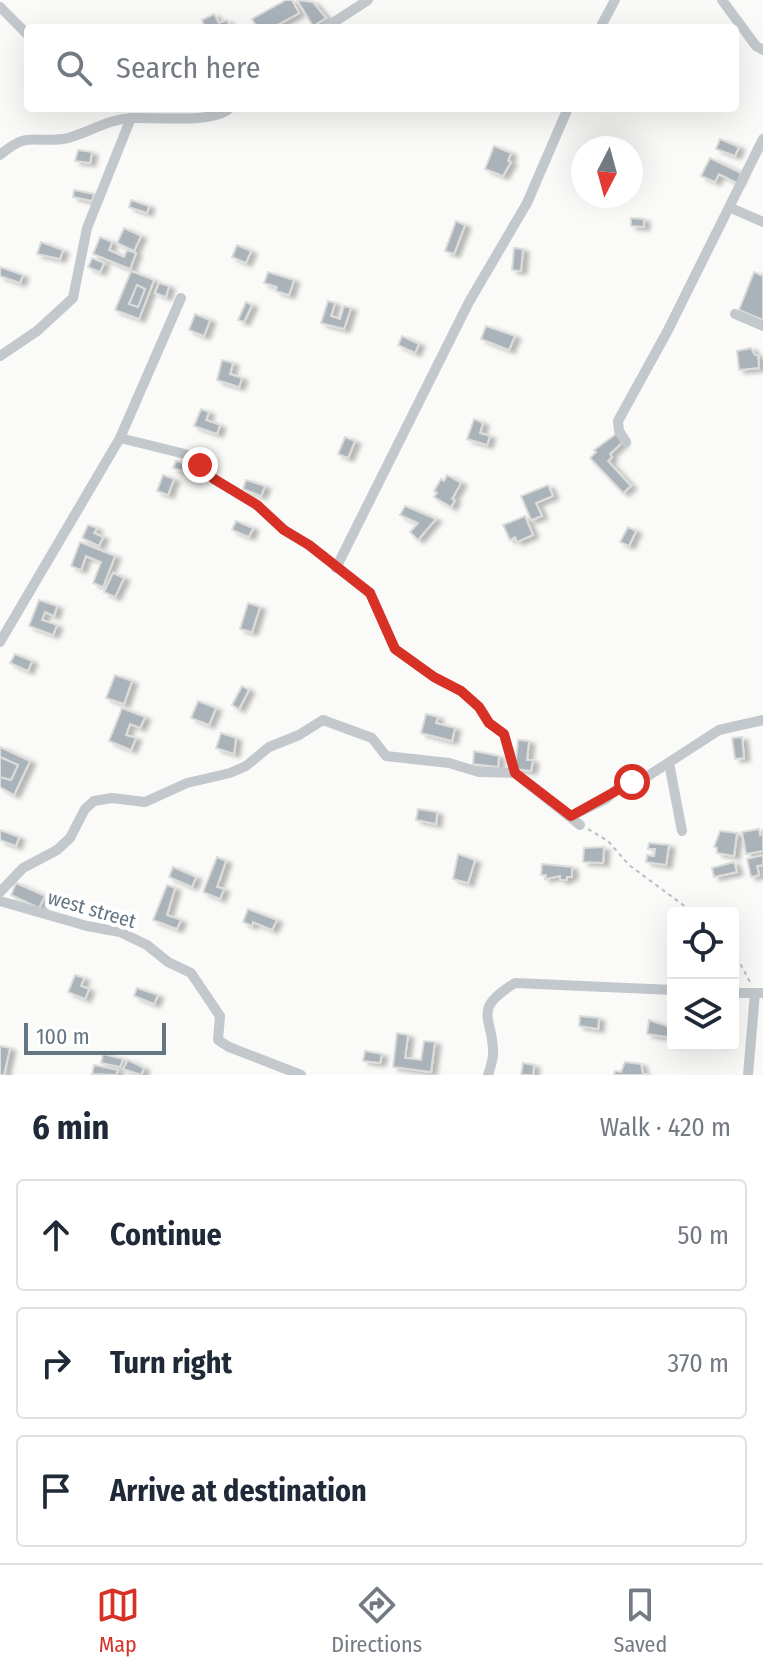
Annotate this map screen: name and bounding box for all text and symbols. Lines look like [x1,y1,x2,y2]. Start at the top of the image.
search box [24,24,739,112]
icon: search [52,46,96,90]
text: Search here [116,50,261,86]
north arrow [571,136,643,208]
route end [182,447,218,483]
route start [614,764,650,800]
street label: west street [45,885,139,933]
map controls [667,907,739,1051]
button: locate [667,907,739,979]
button: layers [667,979,739,1051]
scale bar [24,1019,166,1055]
text: 100 m [36,1023,90,1050]
text: 6 min [32,1107,109,1148]
text: Walk · 420 m [600,1112,731,1143]
icon: ahead [34,1213,78,1257]
text: Continue [110,1217,222,1253]
text: 50 m [677,1220,729,1251]
icon: right [34,1341,78,1385]
text: Turn right [110,1345,232,1381]
text: 370 m [668,1348,729,1379]
icon: arrive [34,1469,78,1513]
text: Arrive at destination [110,1473,367,1509]
tab: Map [96,1583,140,1658]
tab: Directions [331,1583,422,1658]
tab: Saved [614,1583,667,1658]

